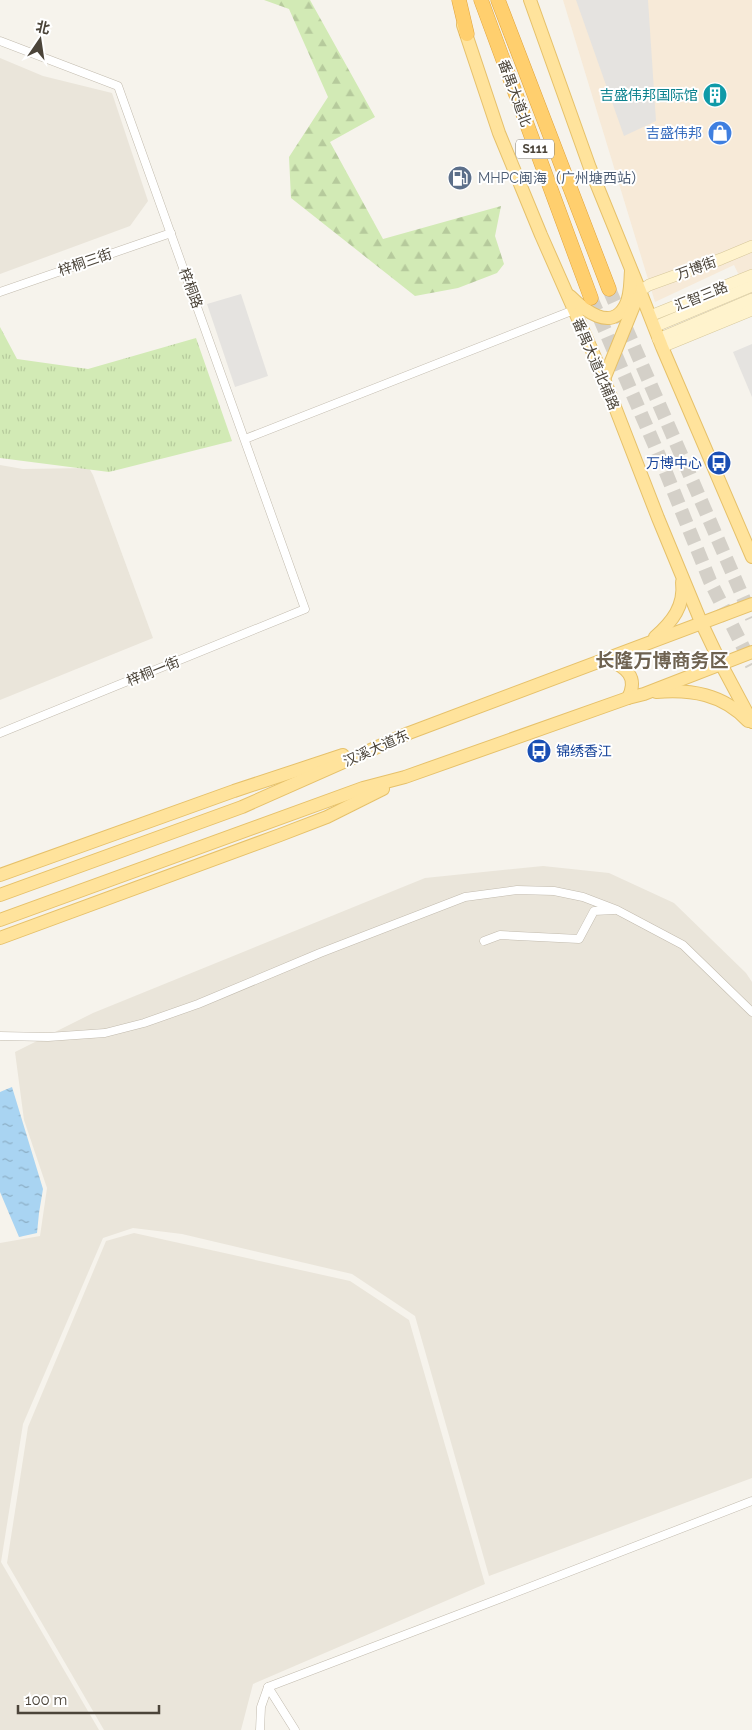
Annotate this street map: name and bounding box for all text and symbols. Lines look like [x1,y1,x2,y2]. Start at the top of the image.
north arrow [15,15,65,65]
text: 北 [34,18,52,37]
street label: 番禺大道北 [496,57,534,129]
building icon: 吉盛伟邦国际馆 [702,82,728,108]
place label: 吉盛伟邦国际馆 [600,87,698,103]
shop icon: 吉盛伟邦 [707,120,733,146]
place label: 吉盛伟邦 [646,125,702,141]
road number: S111 [516,140,554,158]
fuel station icon: MHPC闽海（广州塘西站） [447,165,473,191]
place label: MHPC闽海（广州塘西站） [478,170,645,186]
street label: 梓桐三街 [56,245,114,279]
street label: 万博街 [674,253,718,283]
street label: 梓桐路 [176,266,206,310]
street label: 汇智三路 [672,278,730,314]
street label: 番禺大道北辅路 [569,316,623,412]
bus stop icon: 万博中心 [706,450,732,476]
place label: 万博中心 [646,455,702,471]
district label: 长隆万博商务区 [595,649,729,671]
street label: 梓桐一街 [124,653,182,689]
street label: 汉溪大道东 [341,726,411,770]
bus stop icon: 锦绣香江 [526,738,552,764]
place label: 锦绣香江 [556,743,612,759]
scale bar [18,1682,159,1714]
text: 100 m [25,1691,67,1709]

